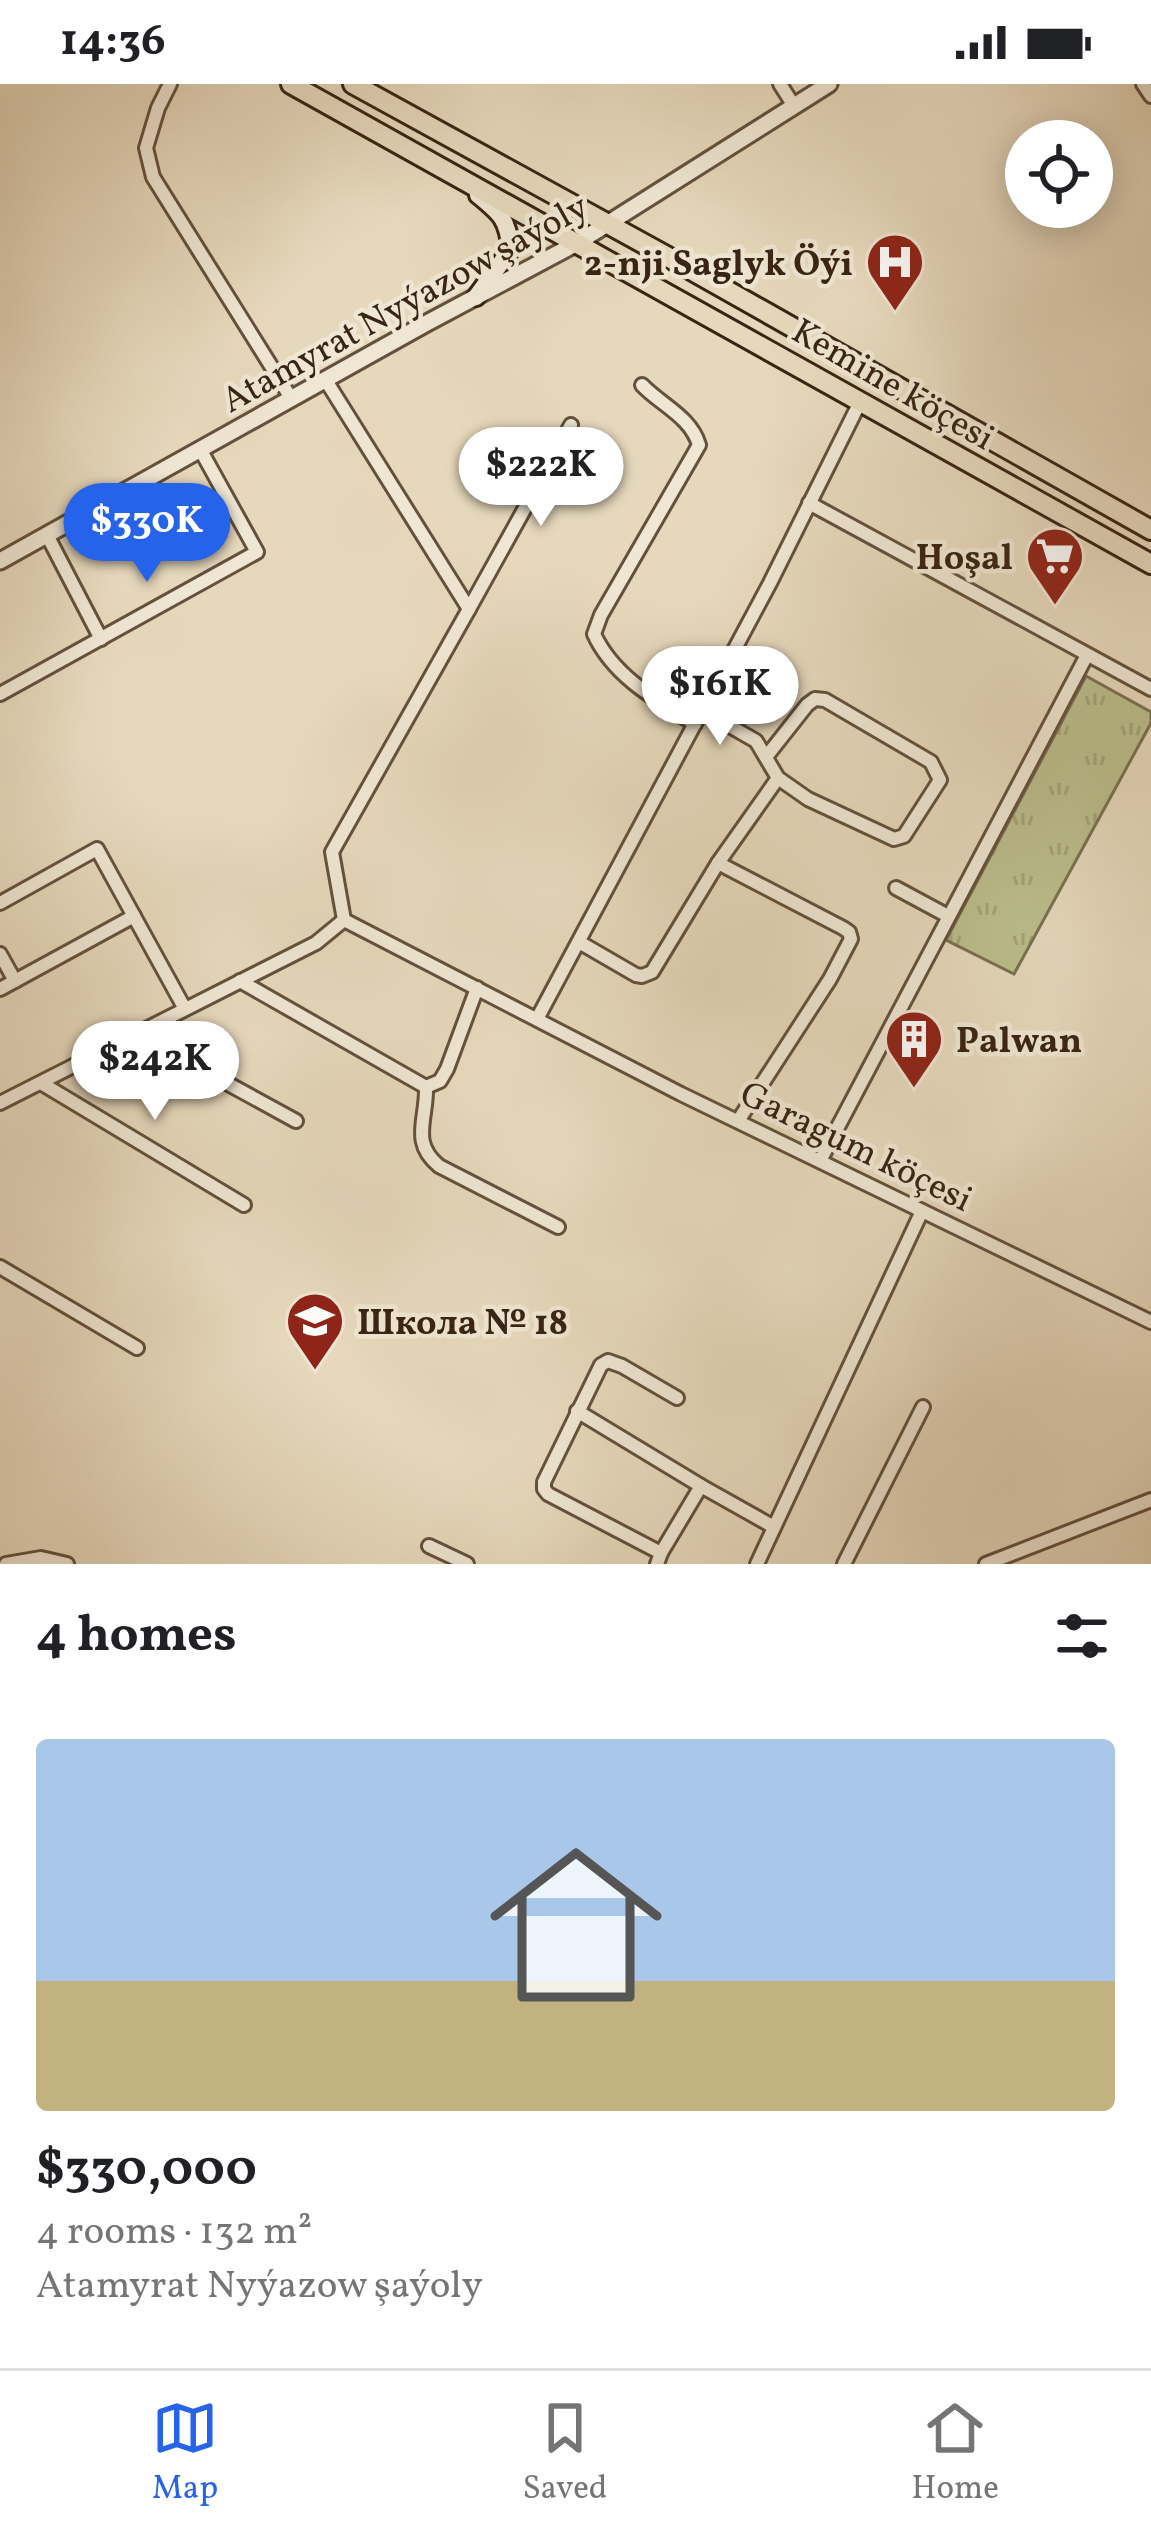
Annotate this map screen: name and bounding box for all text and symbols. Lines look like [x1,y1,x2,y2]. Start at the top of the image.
text: 14:36 [60,11,166,74]
map controls [1005,120,1113,228]
button: locate [1005,120,1113,228]
street label: Atamyrat Nyýazow şaýoly [213,184,598,427]
hospital icon: 2-nji Saglyk Öýi [864,231,926,313]
place label: 2-nji Saglyk Öýi [584,241,853,291]
street label: Kemine köçesi [782,308,1002,465]
pin: $222K [457,427,625,529]
text: $222K [486,439,596,493]
pin: $330K [63,483,231,585]
text: $330K [90,495,204,549]
supermarket icon: Hoşal [1024,525,1086,607]
place label: Hoşal [916,535,1013,585]
pin: $161K [636,646,804,748]
text: $161K [669,658,771,712]
building icon: Palwan [883,1008,945,1090]
place label: Palwan [956,1018,1082,1068]
pin: $242K [71,1021,239,1123]
text: $242K [98,1033,212,1087]
street label: Garagum köçesi [731,1071,980,1226]
school or university icon: Школа № 18 [284,1290,346,1372]
place label: Школа № 18 [357,1300,568,1350]
text: 4 homes [36,1601,237,1672]
icon: filters [1049,1603,1115,1669]
icon: home [468,1817,684,2033]
text: $330,000 [36,2135,257,2206]
text: 4 rooms · 132 m² [36,2206,312,2260]
text: Atamyrat Nyýazow şaýoly [36,2260,483,2314]
tab: Map [152,2395,218,2513]
tab: Saved [522,2395,607,2513]
tab: Home [912,2395,999,2513]

